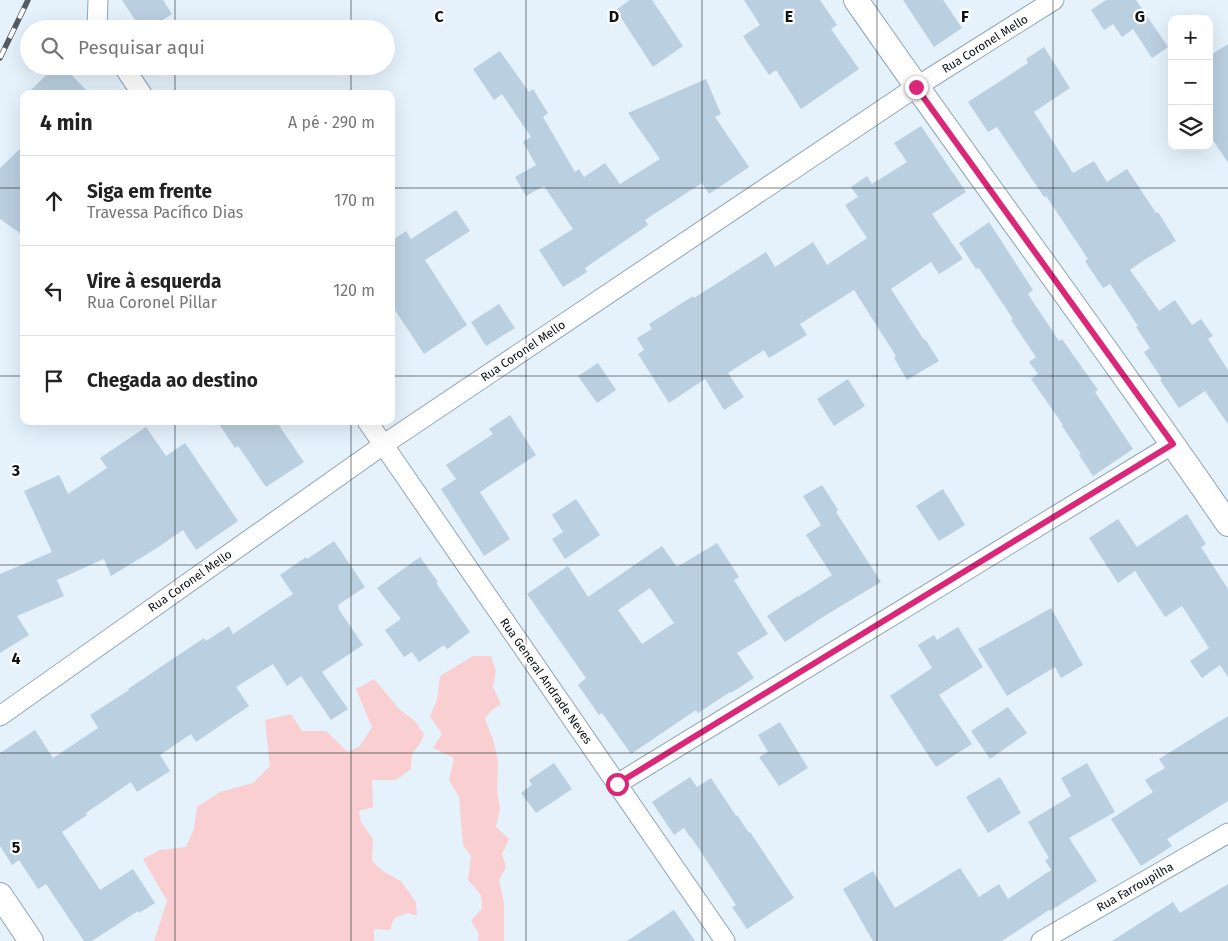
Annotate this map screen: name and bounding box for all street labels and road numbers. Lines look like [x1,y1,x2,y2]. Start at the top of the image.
street label: Rua Coronel Mello [939,12,1031,76]
street label: Rua Coronel Mello [478,318,568,384]
street label: Rua Coronel Mello [145,547,235,615]
street label: Rua General Andrade Neves [497,615,595,747]
street label: Rua Farroupilha [1094,859,1176,915]

